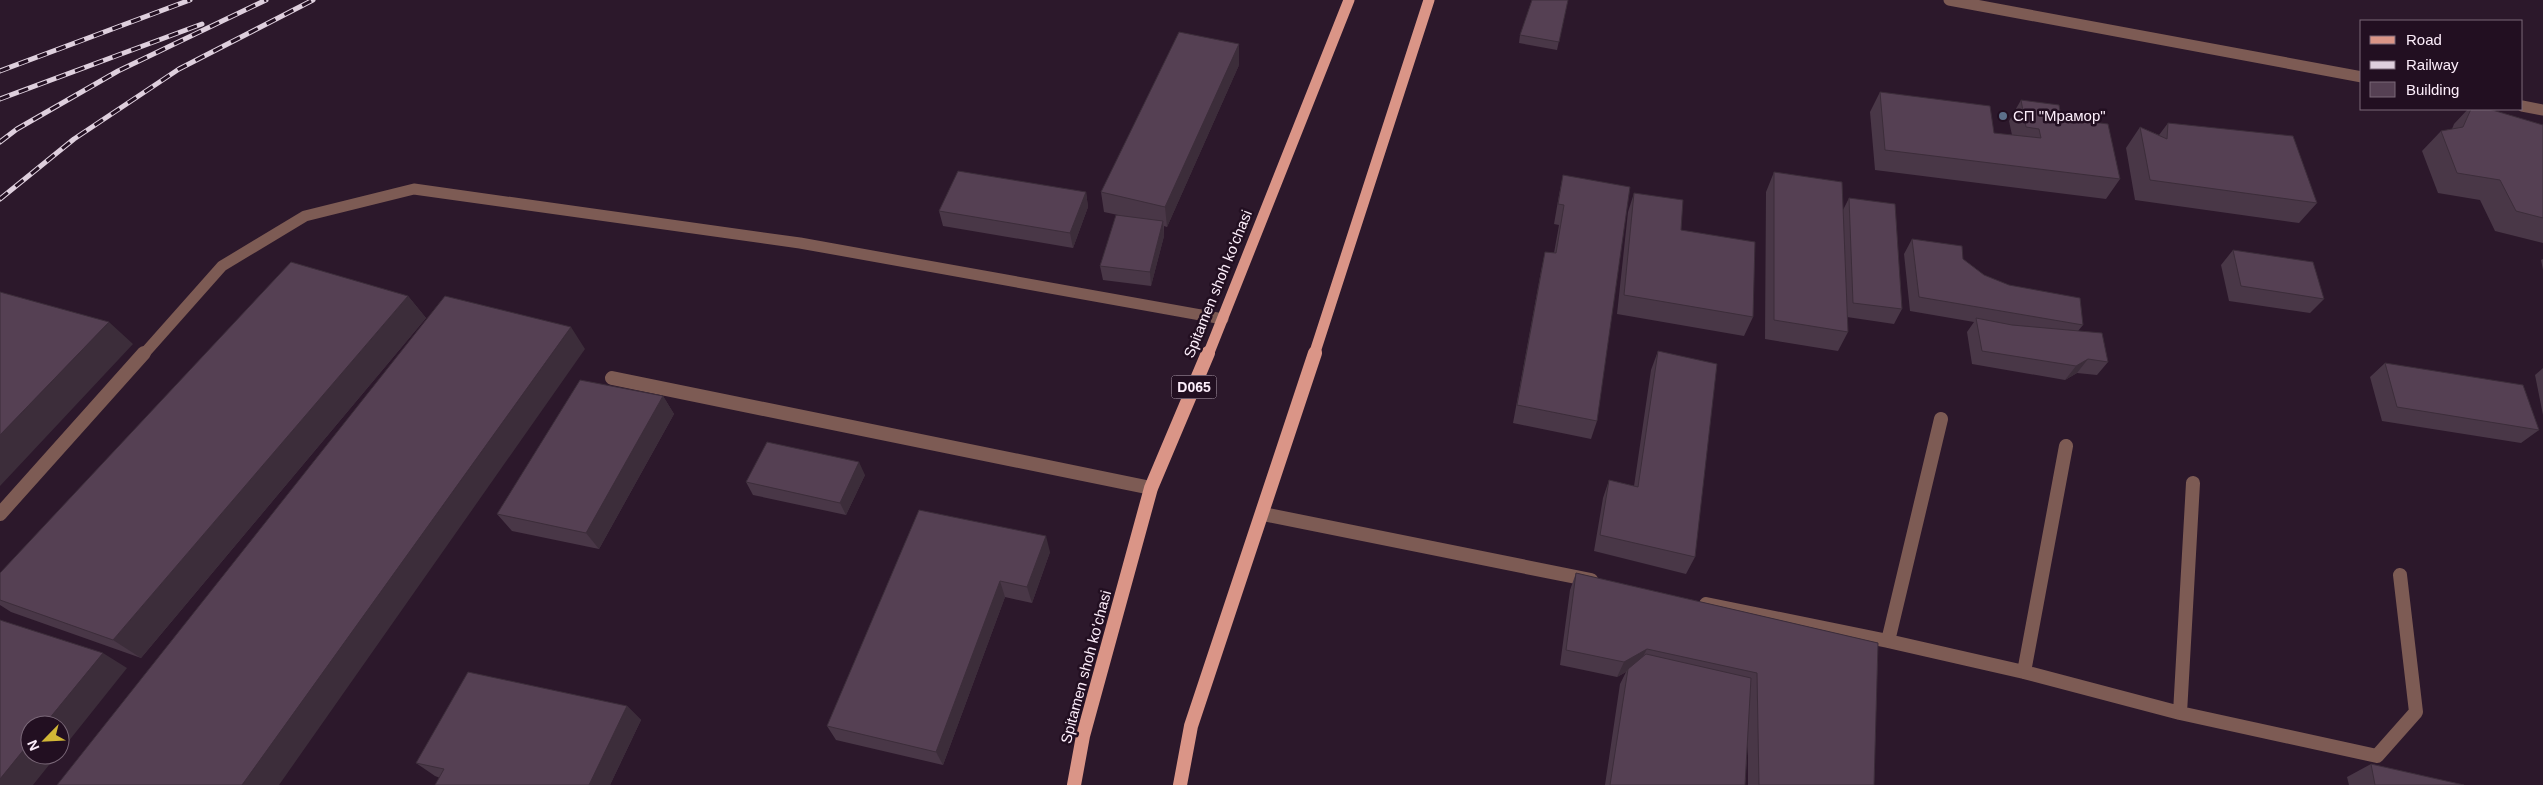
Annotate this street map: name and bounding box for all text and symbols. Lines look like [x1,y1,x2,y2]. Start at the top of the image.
legend [2360,20,2523,110]
text: Road [2406,31,2442,48]
text: Railway [2406,56,2459,73]
text: Building [2406,81,2459,98]
place label: СП "Мрамор" [2013,107,2106,124]
marker: СП "Мрамор" [1997,110,2009,122]
street label: Spitamen shoh ko'chasi [1180,207,1255,360]
road number: D065 [1172,376,1216,398]
street label: Spitamen shoh ko'chasi [1057,588,1114,745]
north arrow [20,715,70,765]
text: N [24,737,42,753]

